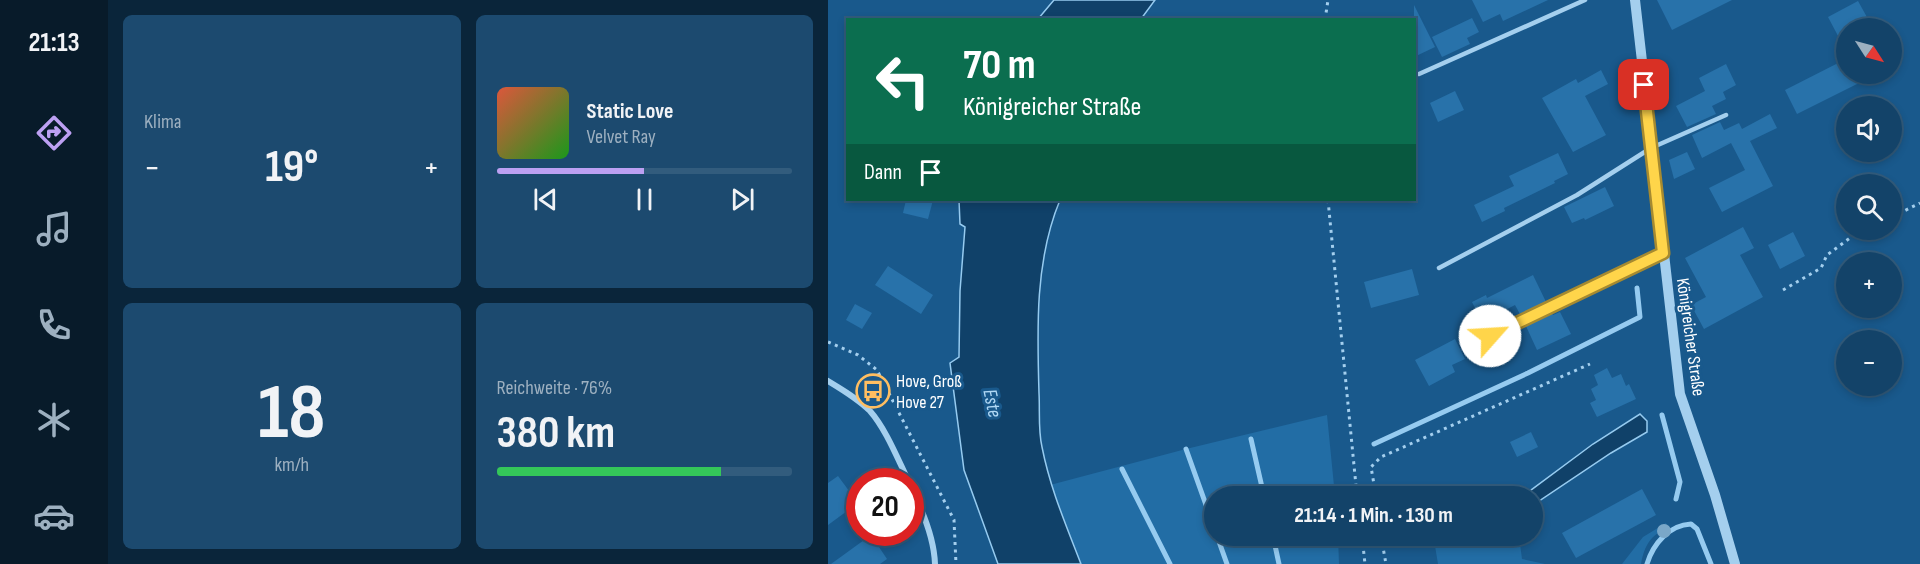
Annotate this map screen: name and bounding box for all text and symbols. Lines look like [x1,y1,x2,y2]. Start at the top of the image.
north arrow [1836,18,1902,84]
map controls [1836,18,1902,396]
text: 21:13 [28,27,80,59]
text: 70 m [963,40,1036,91]
icon: left [864,42,942,120]
pin [1618,59,1669,110]
icon: arrive [1627,68,1660,101]
text: Königreicher Straße [963,91,1141,123]
button: sound [1836,96,1902,162]
text: Static Love [587,98,673,125]
text: Klima [144,110,182,134]
icon: directions [33,112,75,154]
text: Velvet Ray [587,125,656,149]
text: 19° [265,140,318,195]
text: − [144,148,160,188]
text: + [423,148,440,188]
icon: arrive [914,156,947,189]
text: Dann [864,159,902,186]
button: search [1836,174,1902,240]
icon: previous [529,183,562,216]
icon: pause [628,183,661,216]
icon: next [726,183,759,216]
icon: music [33,208,75,250]
button: + [1836,252,1902,318]
street label: Königreicher Straße [1672,277,1709,397]
icon: phone [33,304,75,346]
position arrow [1458,304,1522,368]
button: − [1836,330,1902,396]
text: 18 [258,367,325,460]
place label: Hove, Groß Hove 27 [896,371,962,413]
bus stop icon: Hove, Groß Hove 27 [855,373,891,409]
text: Reichweite · 76% [497,376,612,400]
water label: Este [977,387,1007,420]
icon: climate [33,399,75,441]
text: 380 km [497,406,615,461]
text: km/h [274,453,309,477]
speed limit sign: 20 [846,468,924,546]
icon: car [33,495,75,537]
text: 21:14 · 1 Min. · 130 m [1294,502,1453,529]

